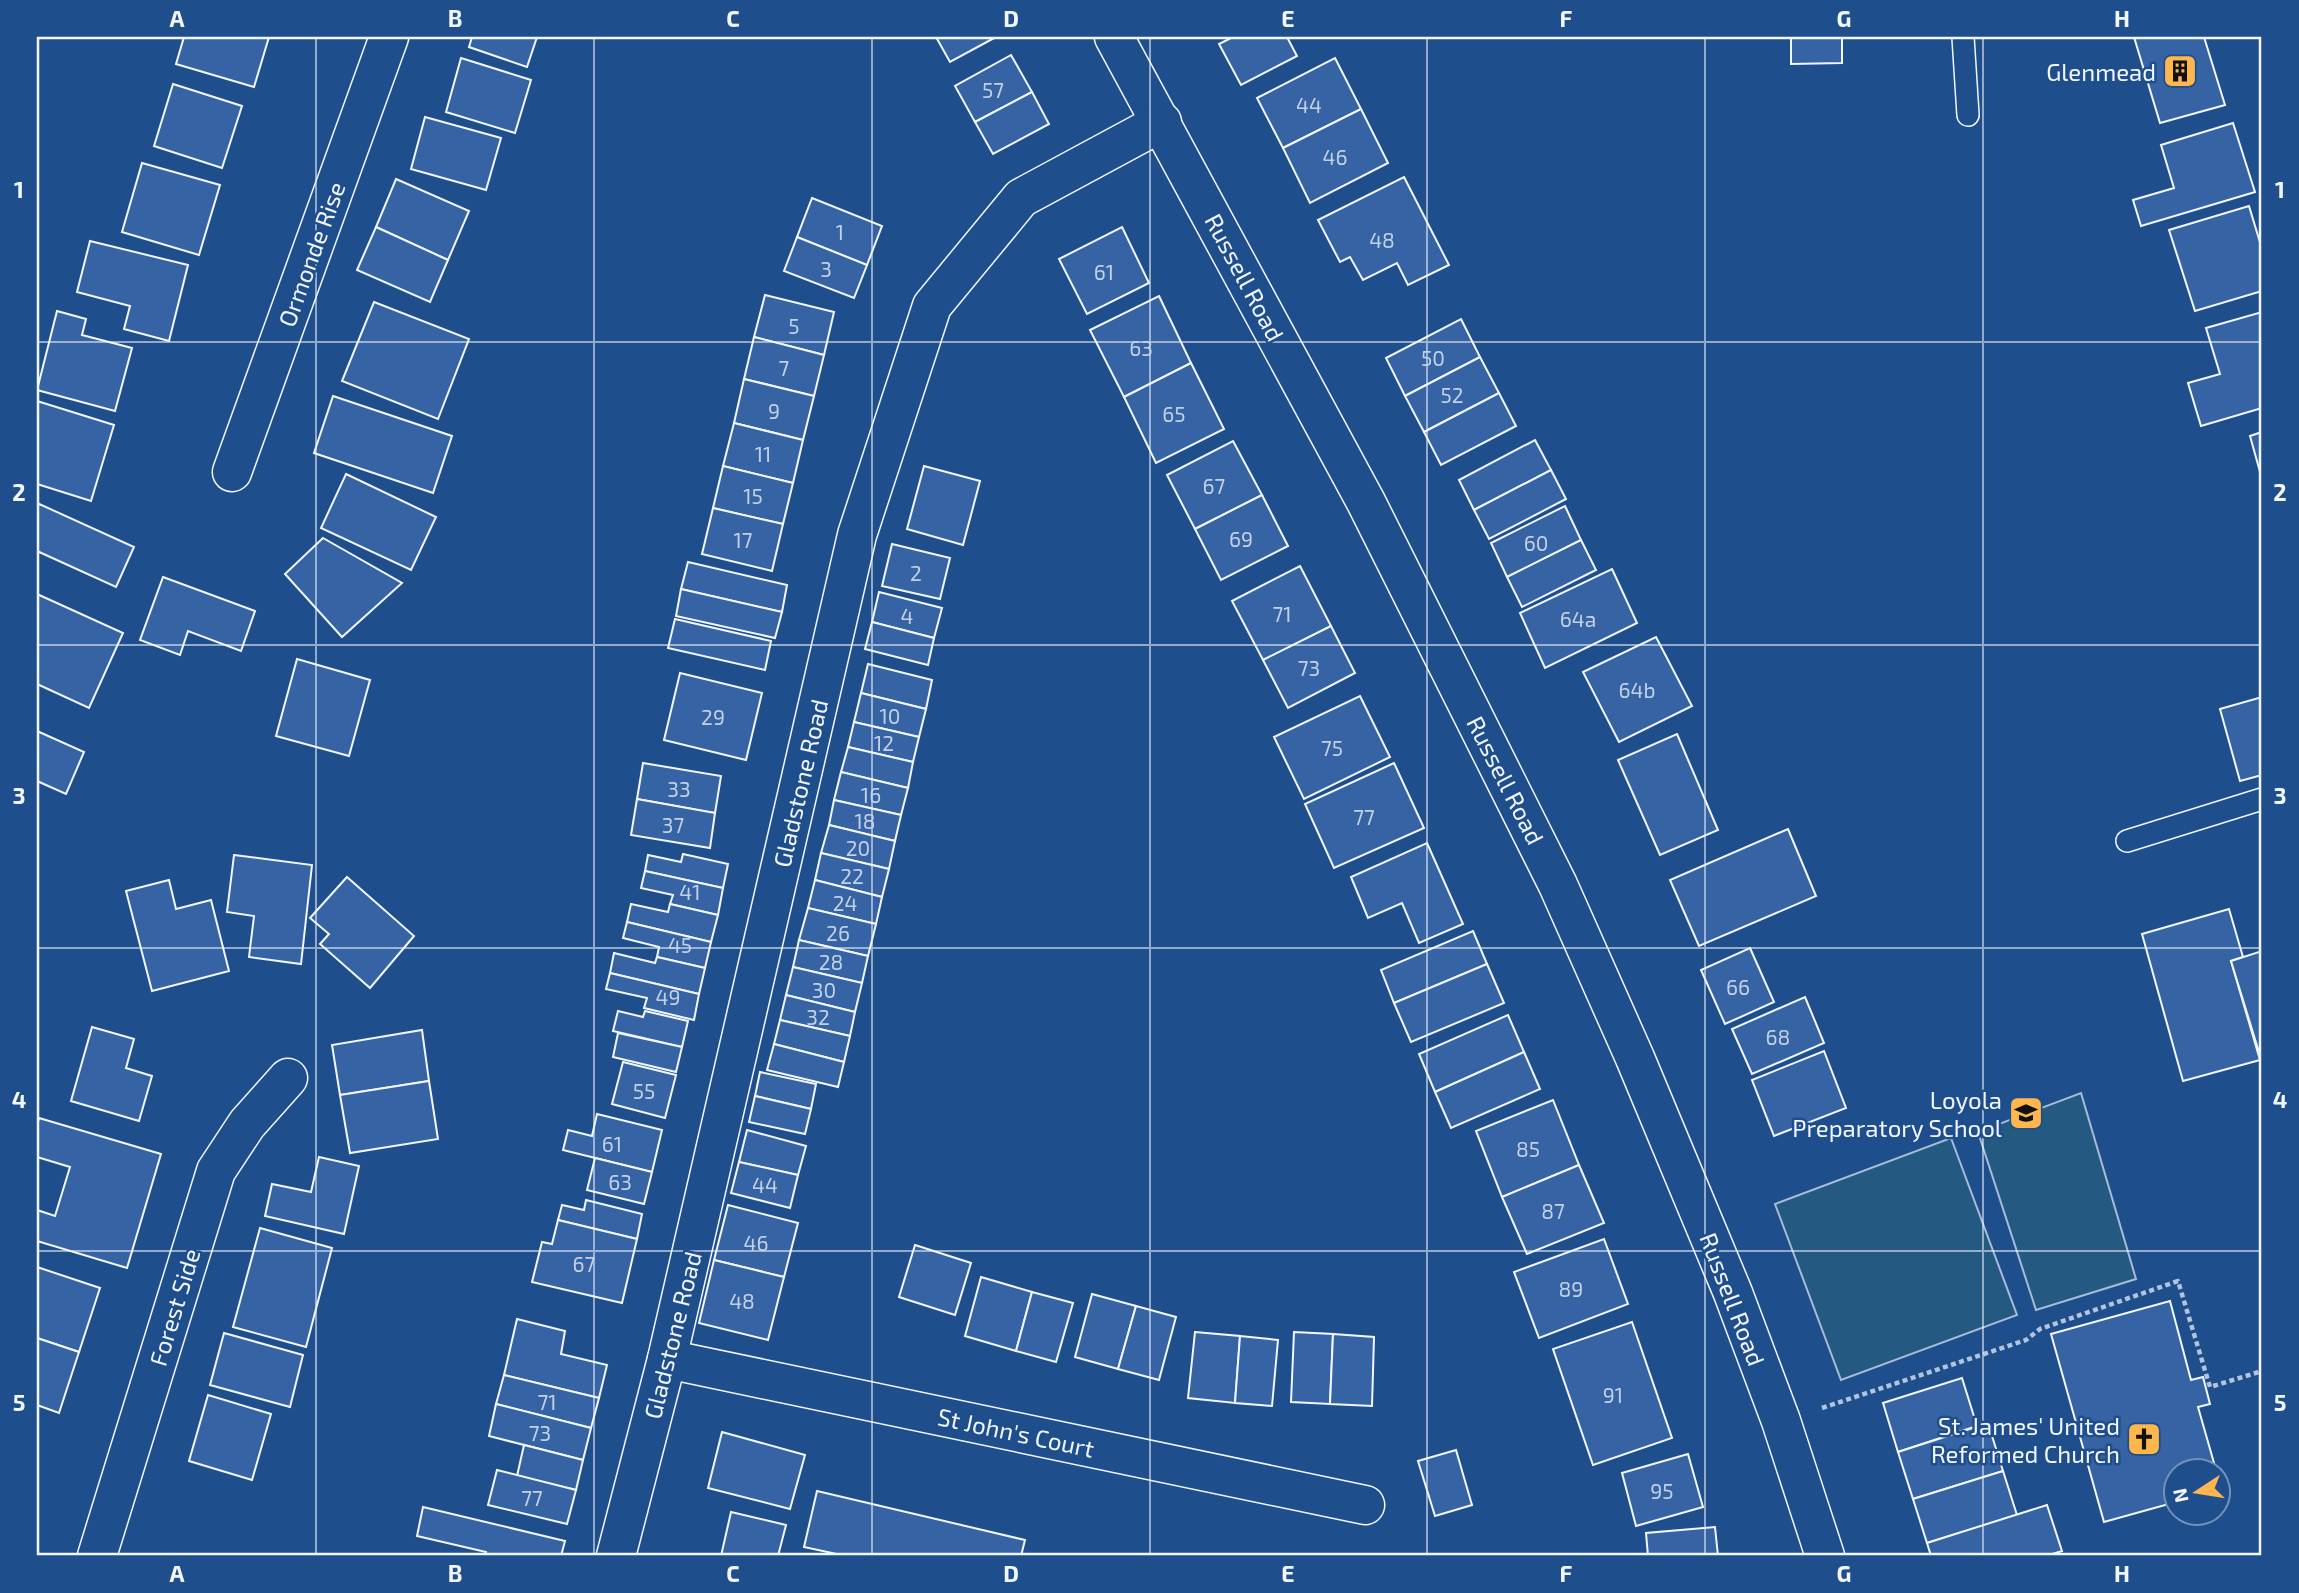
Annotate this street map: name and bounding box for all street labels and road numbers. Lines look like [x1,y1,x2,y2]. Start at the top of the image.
street label: Ormonde Rise [271,178,351,330]
street label: Russell Road [1199,208,1291,346]
street label: Gladstone Road [767,696,833,870]
street label: Russell Road [1461,711,1551,849]
street label: Russell Road [1694,1228,1772,1370]
street label: Forest Side [142,1245,206,1369]
street label: Gladstone Road [637,1248,707,1422]
street label: St John's Court [935,1401,1097,1463]

